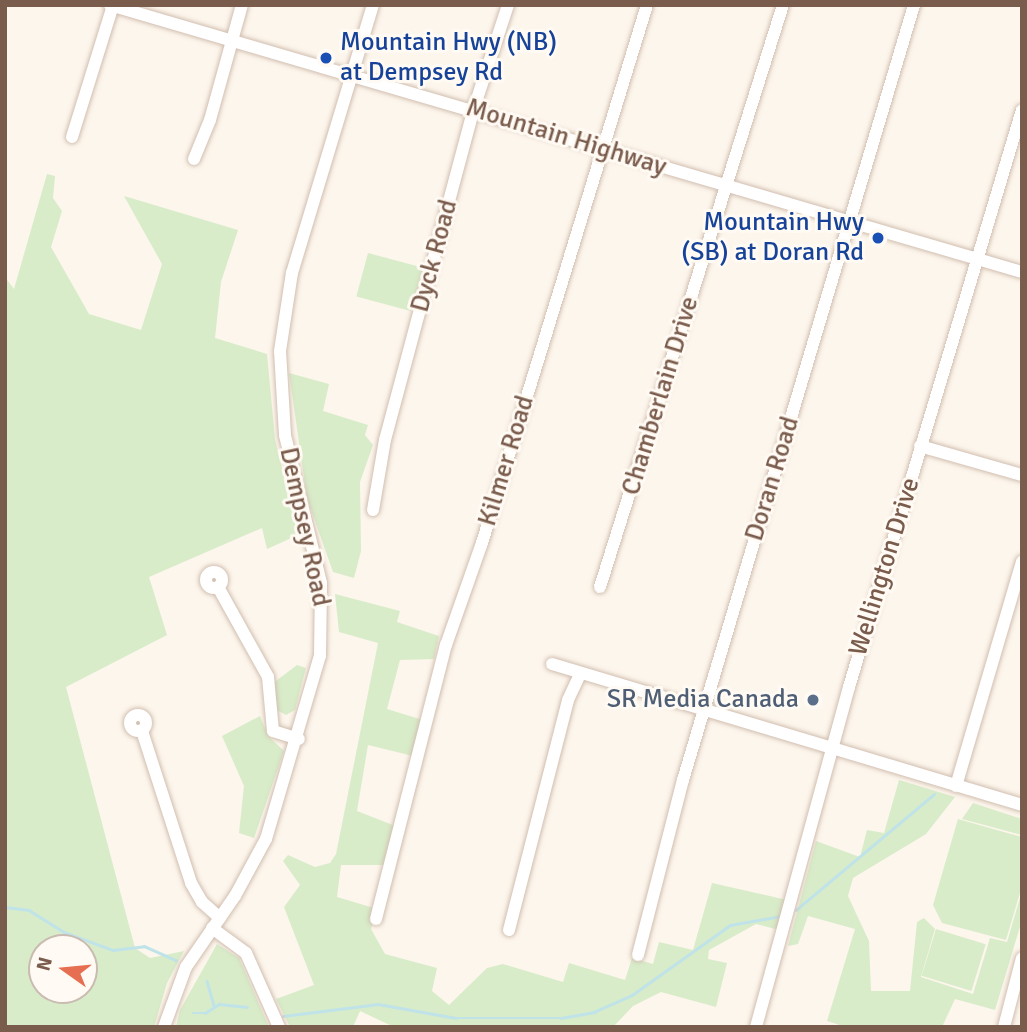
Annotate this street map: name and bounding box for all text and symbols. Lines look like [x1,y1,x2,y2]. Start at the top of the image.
place label: Mountain Hwy (NB) at Dempsey Rd [340,27,557,88]
marker: Mountain Hwy (NB) at Dempsey Rd [318,50,334,66]
street label: Mountain Highway [462,93,670,183]
street label: Dyck Road [405,196,465,316]
place label: Mountain Hwy (SB) at Doran Rd [681,207,864,268]
marker: Mountain Hwy (SB) at Doran Rd [870,230,886,246]
street label: Chamberlain Drive [616,293,706,499]
street label: Kilmer Road [472,392,542,530]
street label: Doran Road [739,413,807,545]
street label: Dempsey Road [272,445,336,609]
street label: Wellington Drive [843,474,927,660]
place label: SR Media Canada [607,684,799,716]
marker: SR Media Canada [805,692,821,708]
north arrow [28,934,98,1004]
text: N [31,955,58,974]

